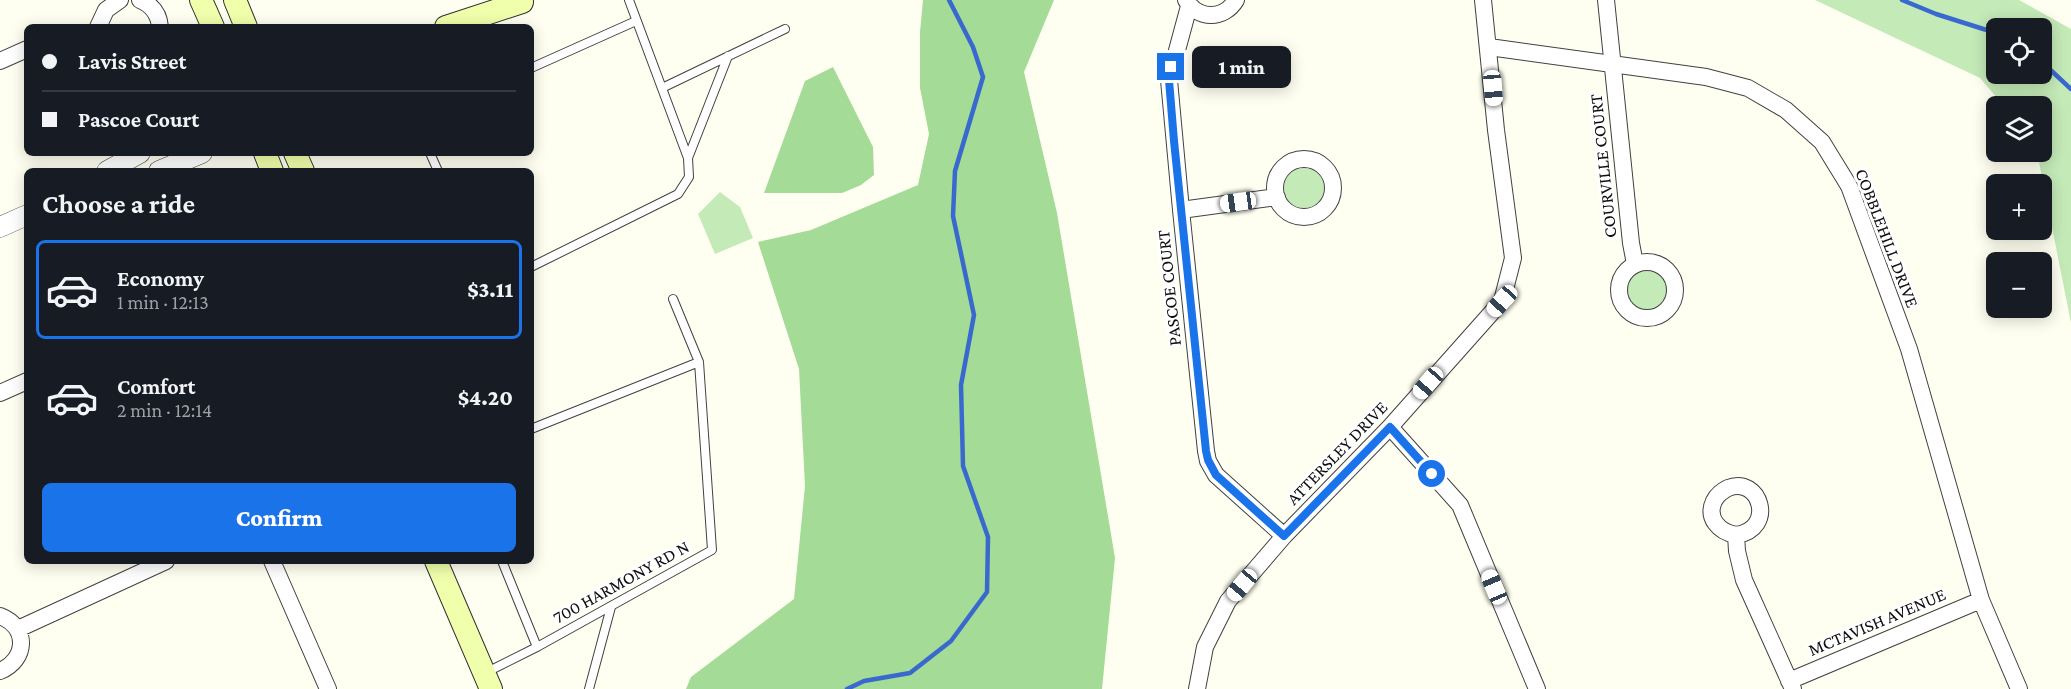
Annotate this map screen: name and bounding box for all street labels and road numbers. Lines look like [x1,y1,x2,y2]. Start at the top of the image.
street label: COURVILLE COURT [1585,93,1620,239]
street label: COBBLEHILL DRIVE [1851,166,1923,310]
street label: PASCOE COURT [1153,229,1185,347]
street label: ATTERSLEY DRIVE [1283,397,1392,509]
street label: 700 HARMONY RD N [549,536,693,628]
street label: MCTAVISH AVENUE [1805,584,1949,660]

